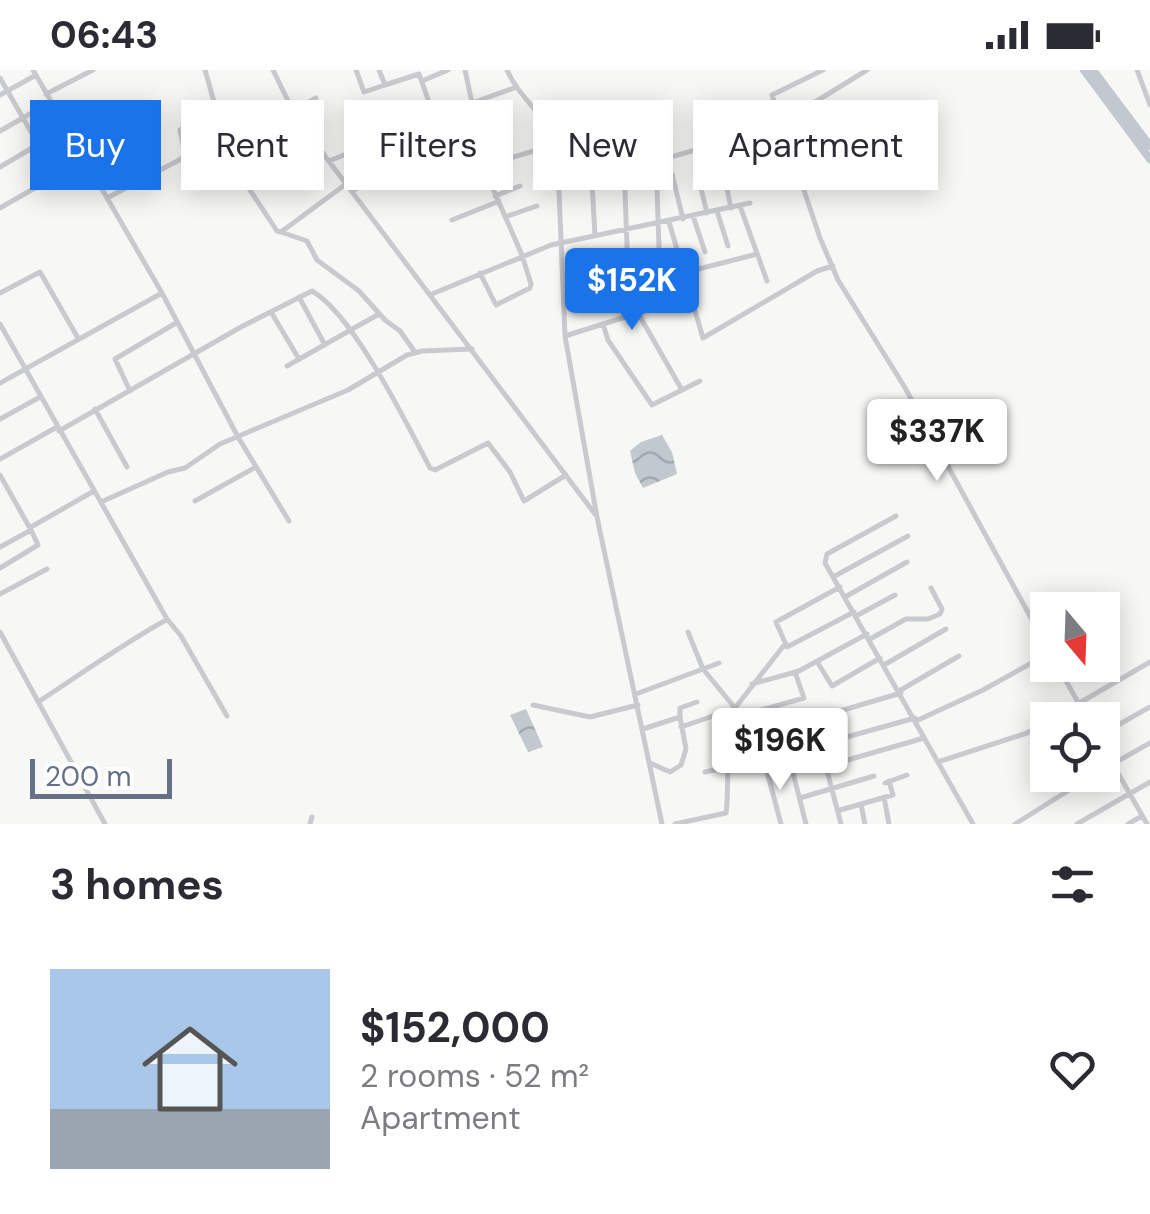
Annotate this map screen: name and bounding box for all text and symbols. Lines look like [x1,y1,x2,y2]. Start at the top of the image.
text: 06:43 [50,10,158,60]
chip: Buy [30,100,161,190]
chip: Rent [181,100,324,190]
chip: Filters [344,100,513,190]
chip: New [533,100,673,190]
chip: Apartment [693,100,938,190]
pin: $152K [562,248,702,333]
text: $152K [587,259,677,301]
pin: $337K [867,399,1007,484]
text: $337K [889,410,985,452]
north arrow [1030,592,1120,682]
map controls [1030,592,1120,792]
button: locate [1030,702,1120,792]
pin: $196K [710,708,850,793]
text: $196K [734,719,826,761]
scale bar [30,754,172,798]
text: 200 m [45,758,132,795]
text: 3 homes [50,857,224,912]
icon: filters [1045,857,1100,912]
text: $152,000 [360,1000,550,1055]
icon: home [130,1009,250,1129]
icon: heart [1045,1042,1100,1097]
text: 2 rooms · 52 m² [360,1055,589,1097]
text: Apartment [360,1097,521,1139]

